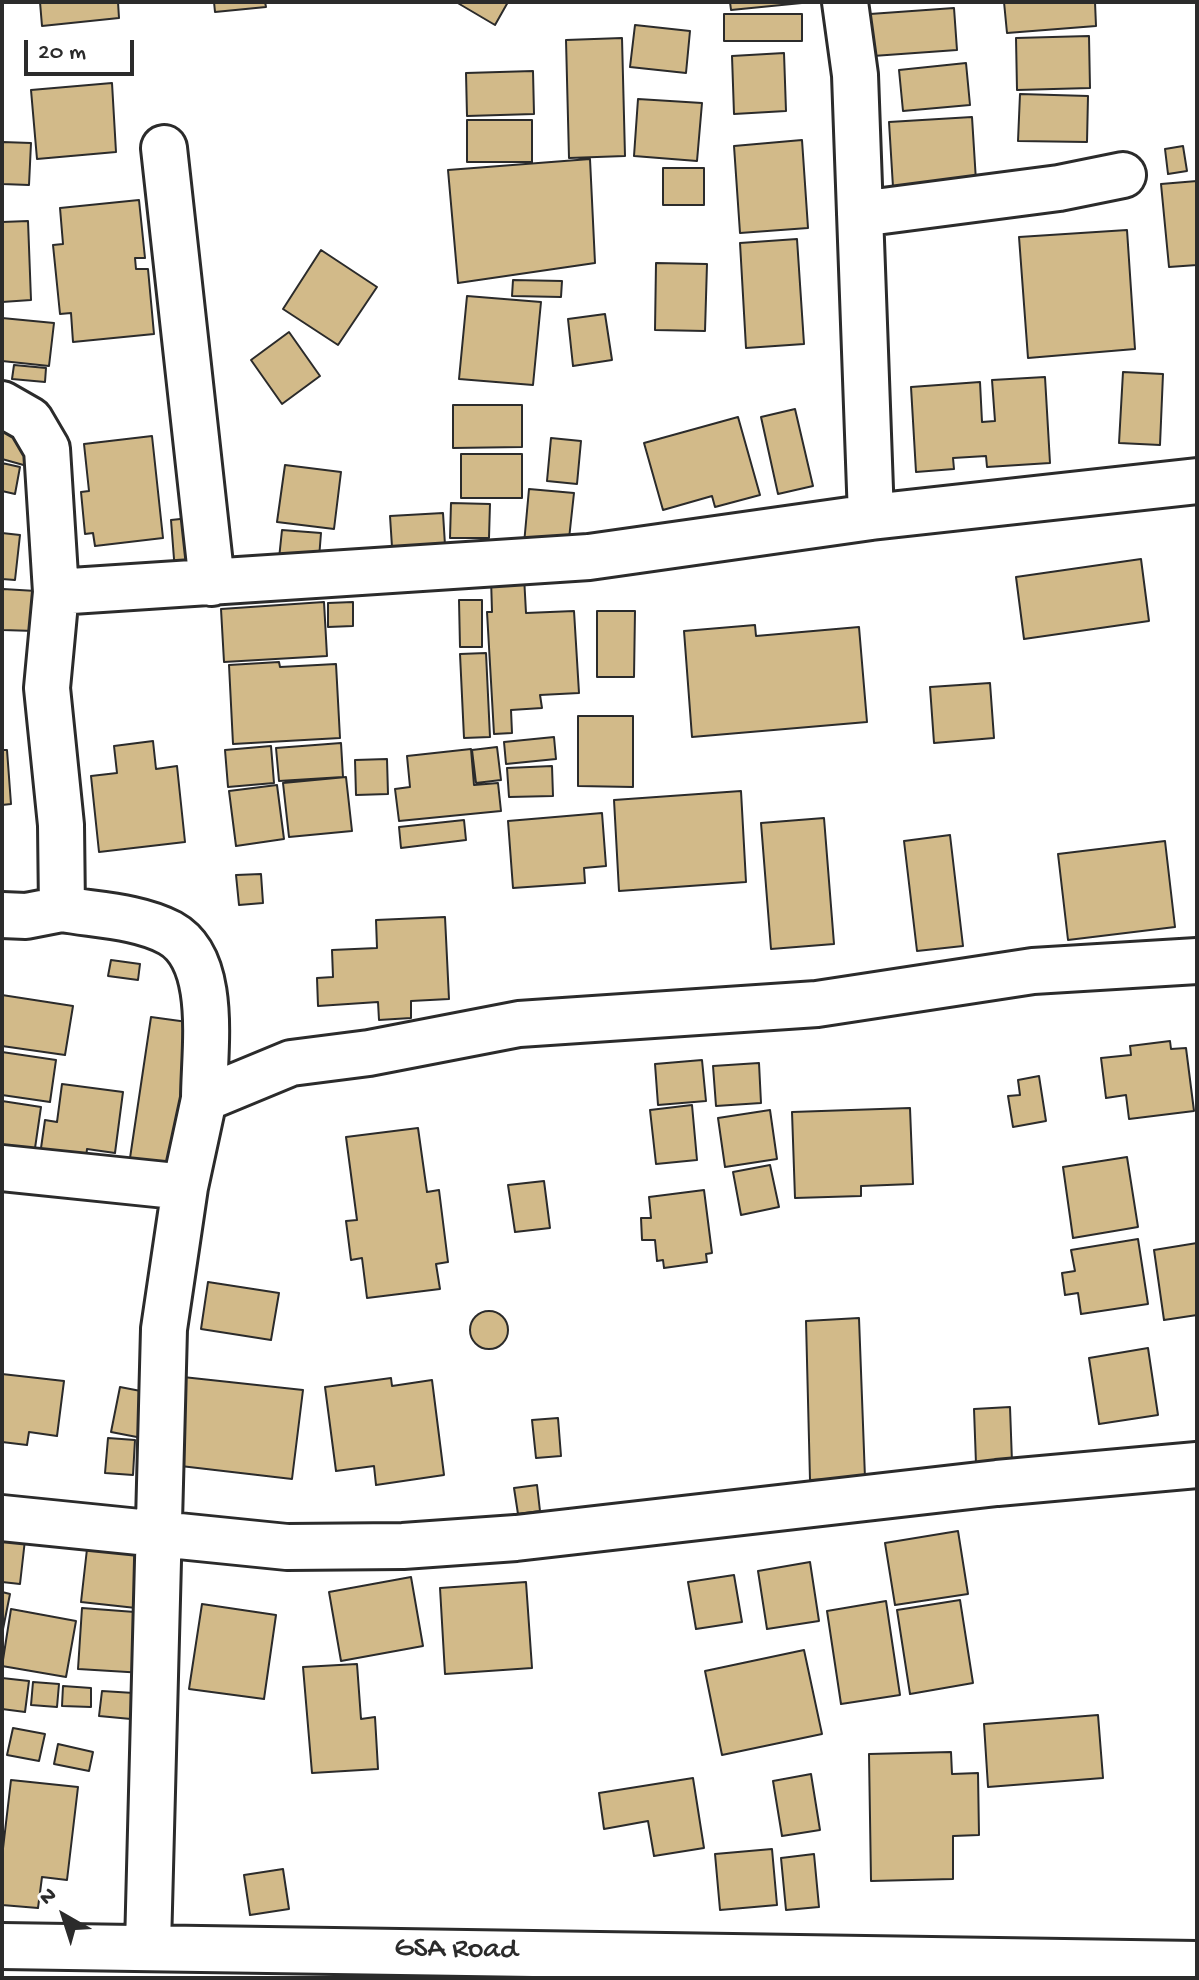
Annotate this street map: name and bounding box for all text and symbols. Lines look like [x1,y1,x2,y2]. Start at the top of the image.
scale bar [28,24,138,74]
text: 20 m [38,39,86,68]
north arrow [24,1876,104,1956]
text: N [35,1883,63,1912]
street label: GSA Road [394,1932,518,1970]

